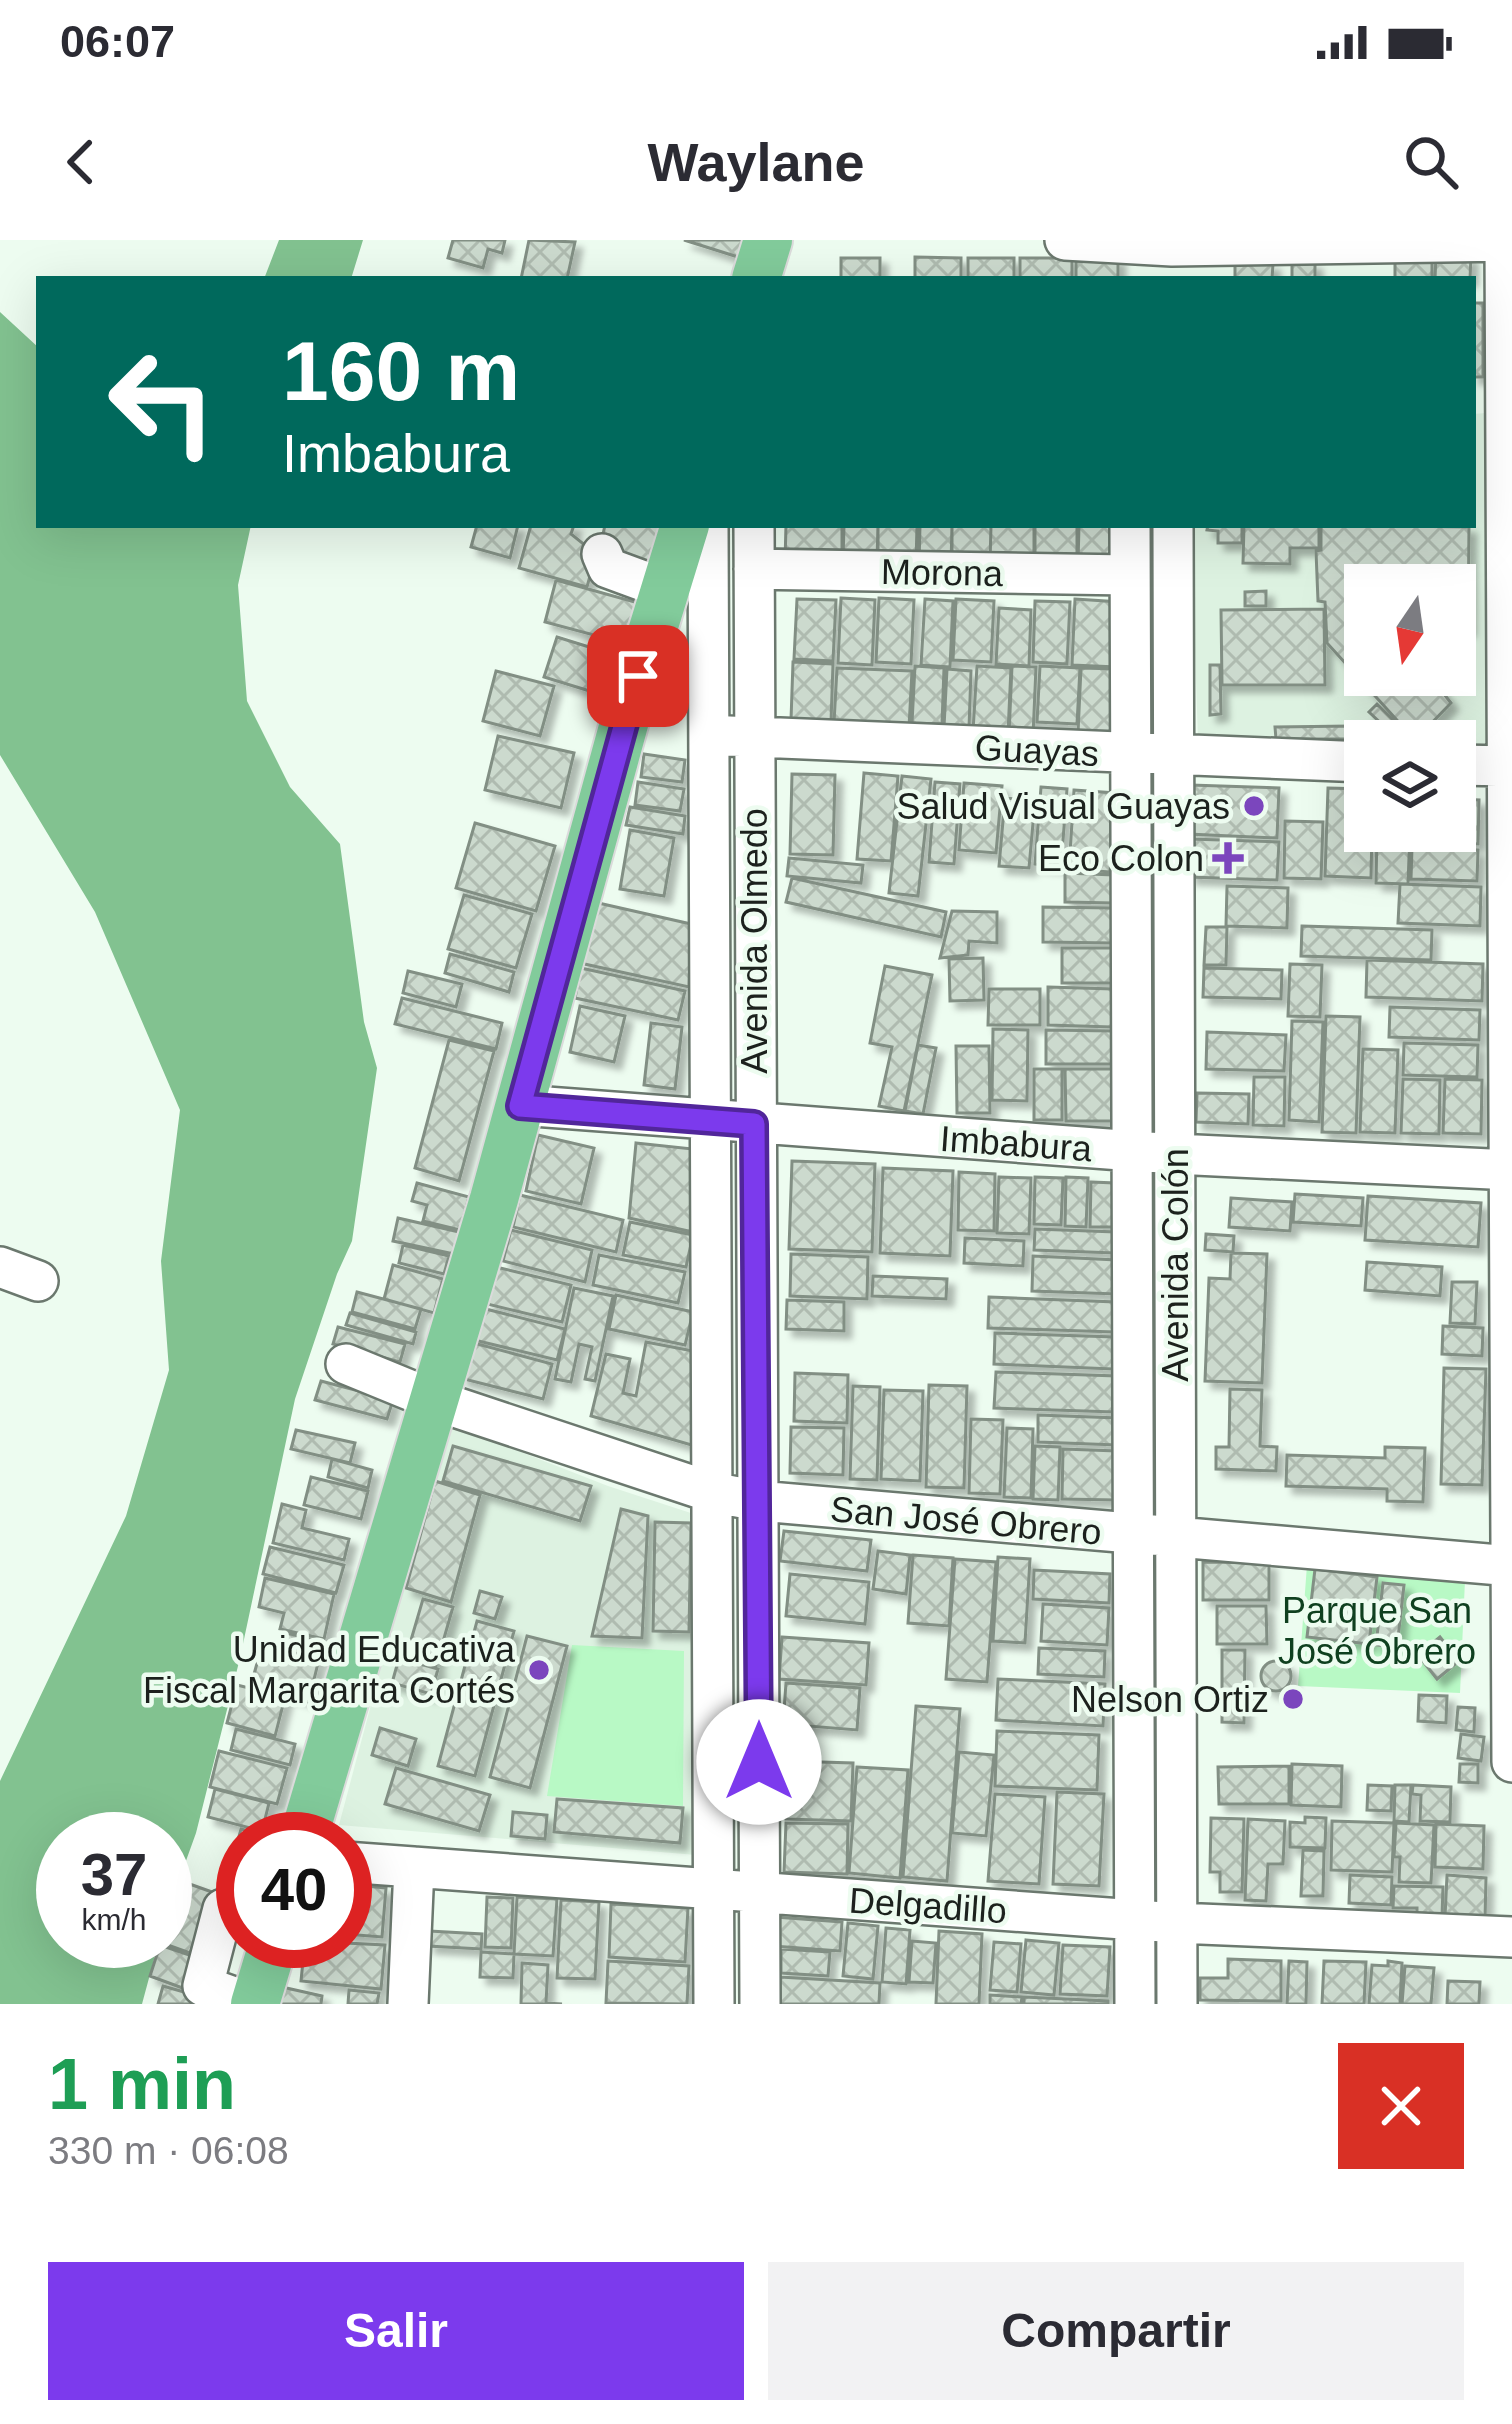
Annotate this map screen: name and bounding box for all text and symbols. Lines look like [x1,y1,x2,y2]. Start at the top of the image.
text: 06:07 [60,16,175,67]
icon: back [48,129,114,195]
icon: search [1398,129,1464,195]
text: Waylane [647,132,865,192]
icon: left [84,324,240,480]
text: 160 m [282,324,520,418]
text: Imbabura [282,423,510,483]
street label: Morona [881,551,1004,594]
north arrow [1344,564,1476,696]
map controls [1344,564,1476,852]
pin [587,625,689,727]
icon: arrive [605,643,671,709]
button: layers [1344,720,1476,852]
street label: Guayas [974,727,1100,774]
place label: Salud Visual Guayas [896,786,1230,827]
marker: Salud Visual Guayas [1241,793,1267,819]
street label: Avenida Olmedo [734,808,775,1074]
place label: Eco Colon [1038,838,1204,879]
marker: Eco Colon [1215,845,1241,871]
street label: Imbabura [939,1118,1094,1169]
street label: Avenida Colón [1155,1148,1196,1382]
street label: San José Obrero [829,1488,1103,1553]
park label: Parque San José Obrero [1278,1590,1476,1672]
place label: Unidad Educativa Fiscal Margarita Cortés [143,1629,516,1711]
marker: Unidad Educativa Fiscal Margarita Cortés [526,1657,552,1683]
place label: Nelson Ortiz [1071,1679,1269,1720]
marker: Nelson Ortiz [1280,1686,1306,1712]
position arrow [696,1699,822,1825]
speed limit sign: 40 [216,1812,372,1968]
text: 37 [81,1841,147,1908]
street label: Delgadillo [848,1880,1008,1931]
text: km/h [81,1903,147,1936]
button: close [1338,2043,1464,2169]
text: 1 min [48,2044,236,2124]
text: 330 m · 06:08 [48,2129,289,2172]
button: Salir [48,2262,744,2400]
button: Compartir [768,2262,1464,2400]

